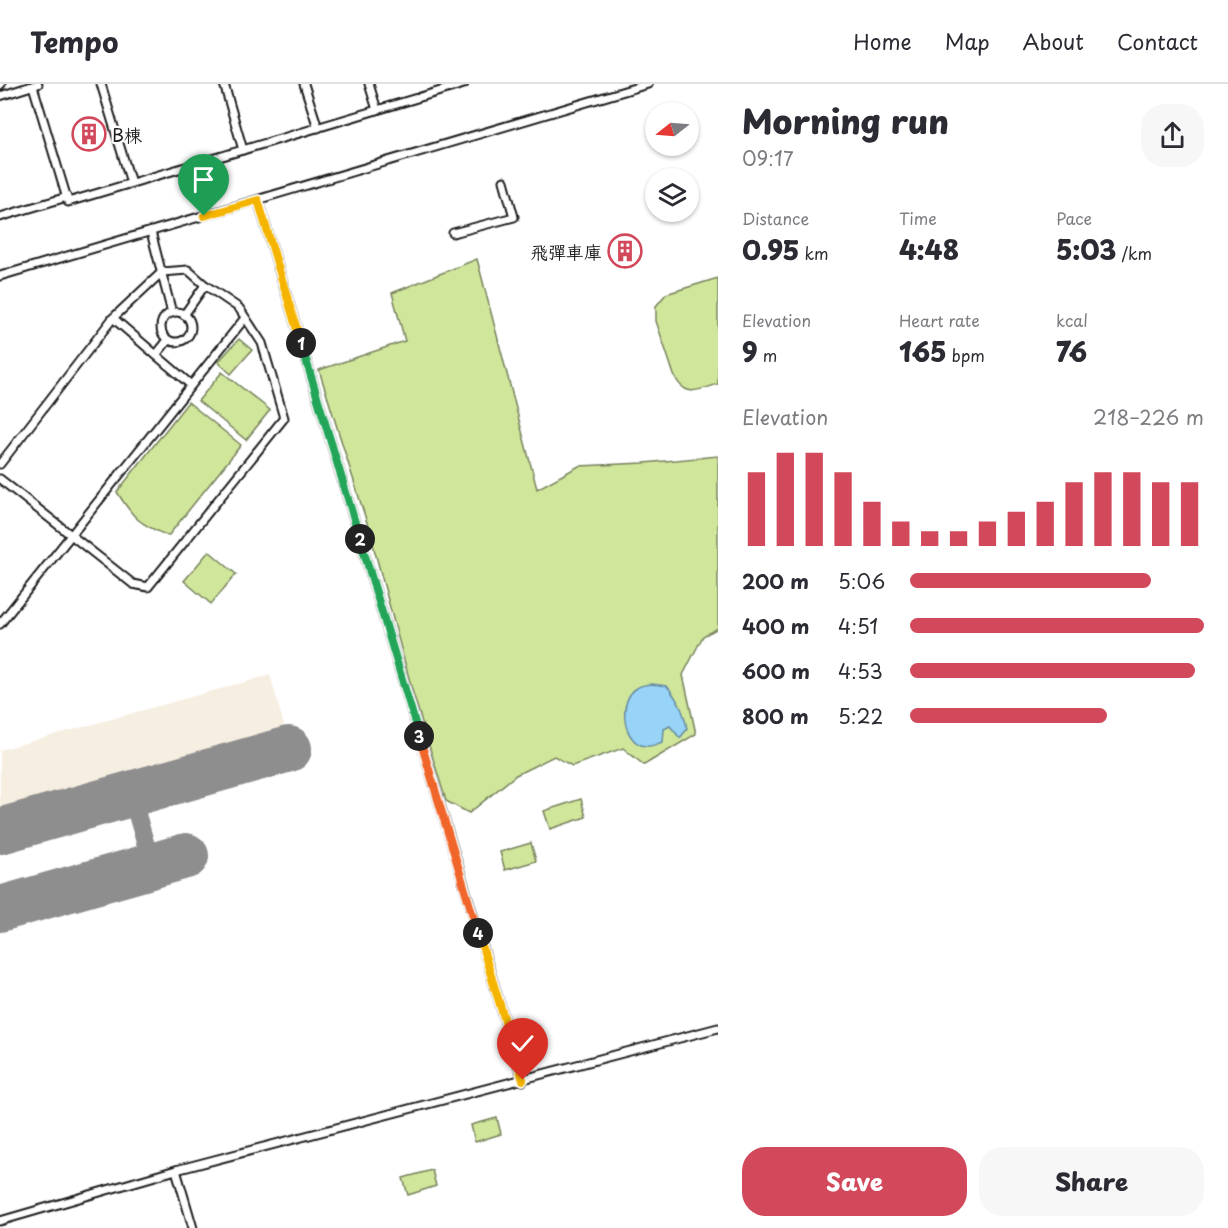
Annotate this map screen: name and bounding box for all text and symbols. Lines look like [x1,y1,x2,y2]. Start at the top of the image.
text: Tempo [30,20,118,63]
text: Home [853,25,912,57]
text: Map [945,25,990,57]
text: About [1023,25,1084,57]
text: Contact [1117,25,1198,57]
text: Morning run [742,95,949,145]
north arrow [645,102,699,156]
map controls [645,102,699,222]
button: share [1141,104,1204,167]
building icon: B棟 [71,116,107,152]
place label: B棟 [112,121,142,148]
text: 09:17 [742,143,794,173]
pin [178,154,229,216]
icon: arrive [187,163,220,196]
button: layers [645,168,699,222]
text: Distance [742,206,809,230]
text: Time [899,206,937,230]
text: Pace [1056,206,1092,230]
text: 0.95 [742,230,799,269]
text: 4:48 [899,230,959,269]
text: 5:03 [1056,230,1116,269]
building icon: 飛彈車庫 [607,233,643,269]
place label: 飛彈車庫 [530,238,602,265]
text: km [799,241,829,265]
text: /km [1116,241,1152,265]
text: Elevation [742,308,811,332]
text: Heart rate [899,308,980,332]
text: kcal [1056,308,1088,332]
pin: 1 [286,328,316,358]
text: 1 [297,331,305,355]
text: 9 [742,332,758,371]
text: 165 [899,332,947,371]
text: 76 [1056,332,1087,371]
text: m [758,343,777,367]
text: bpm [947,343,985,367]
text: Elevation [742,402,828,432]
text: 218–226 m [1093,402,1204,432]
pin: 2 [345,524,375,554]
text: 2 [354,527,366,551]
text: 200 m [742,566,809,596]
text: 5:06 [838,566,885,596]
text: 400 m [742,611,810,641]
text: 4:51 [838,611,878,641]
text: 600 m [742,656,810,686]
text: 4:53 [838,656,883,686]
text: 800 m [742,701,809,731]
text: 5:22 [838,701,883,731]
pin: 3 [404,721,434,751]
text: 3 [414,724,424,748]
pin: 4 [463,918,493,948]
text: 4 [473,921,483,945]
pin [497,1018,548,1080]
icon: check [506,1027,539,1060]
button: Save [742,1147,967,1216]
button: Share [979,1147,1204,1216]

